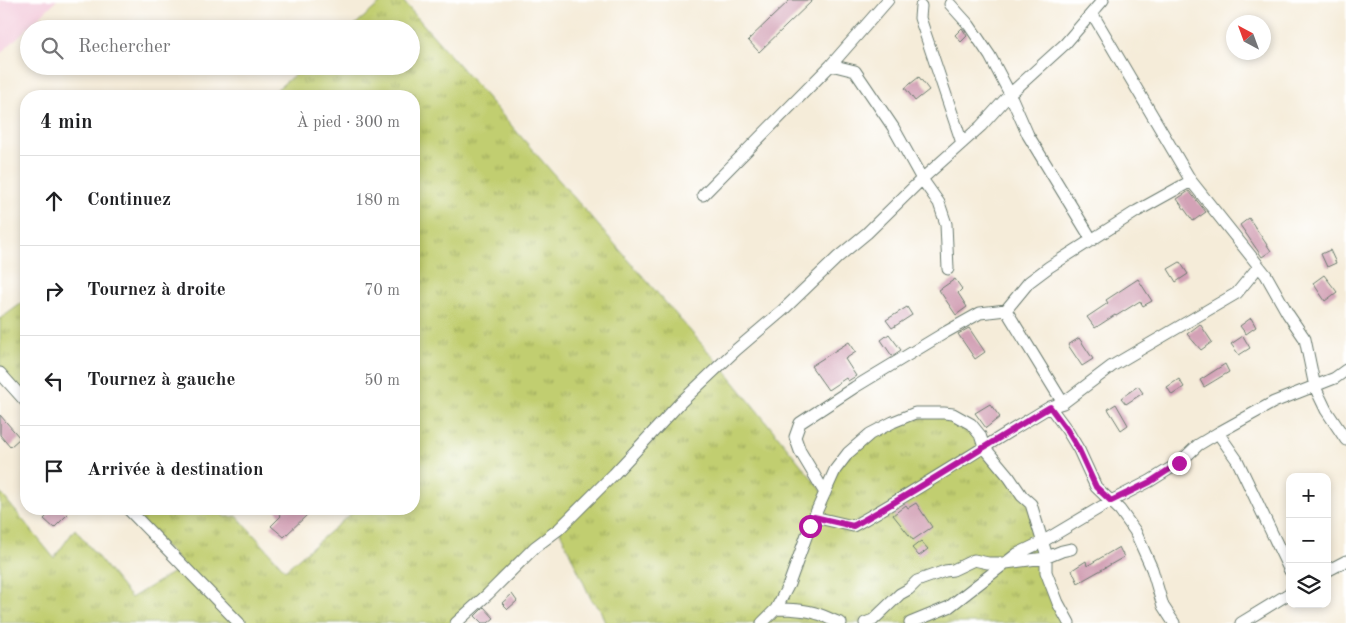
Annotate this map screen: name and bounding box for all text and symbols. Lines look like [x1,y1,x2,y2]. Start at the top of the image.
north arrow [1226,15,1271,60]
search box [20,20,420,75]
icon: search [38,34,66,62]
text: Rechercher [78,38,171,57]
text: 4 min [40,112,93,133]
text: À pied · 300 m [297,115,400,131]
icon: ahead [40,187,68,215]
text: Continuez [87,191,171,210]
text: 180 m [355,193,400,209]
icon: right [40,277,68,305]
text: Tournez à droite [87,281,226,300]
text: 70 m [364,283,400,299]
icon: left [40,367,68,395]
text: Tournez à gauche [87,371,235,390]
text: 50 m [364,373,400,389]
route end [1168,452,1191,475]
icon: arrive [40,457,68,485]
text: Arrivée à destination [87,461,263,480]
map controls [1286,473,1331,608]
button: + [1286,473,1331,518]
route start [799,515,822,538]
button: − [1286,518,1331,563]
button: layers [1286,563,1331,608]

